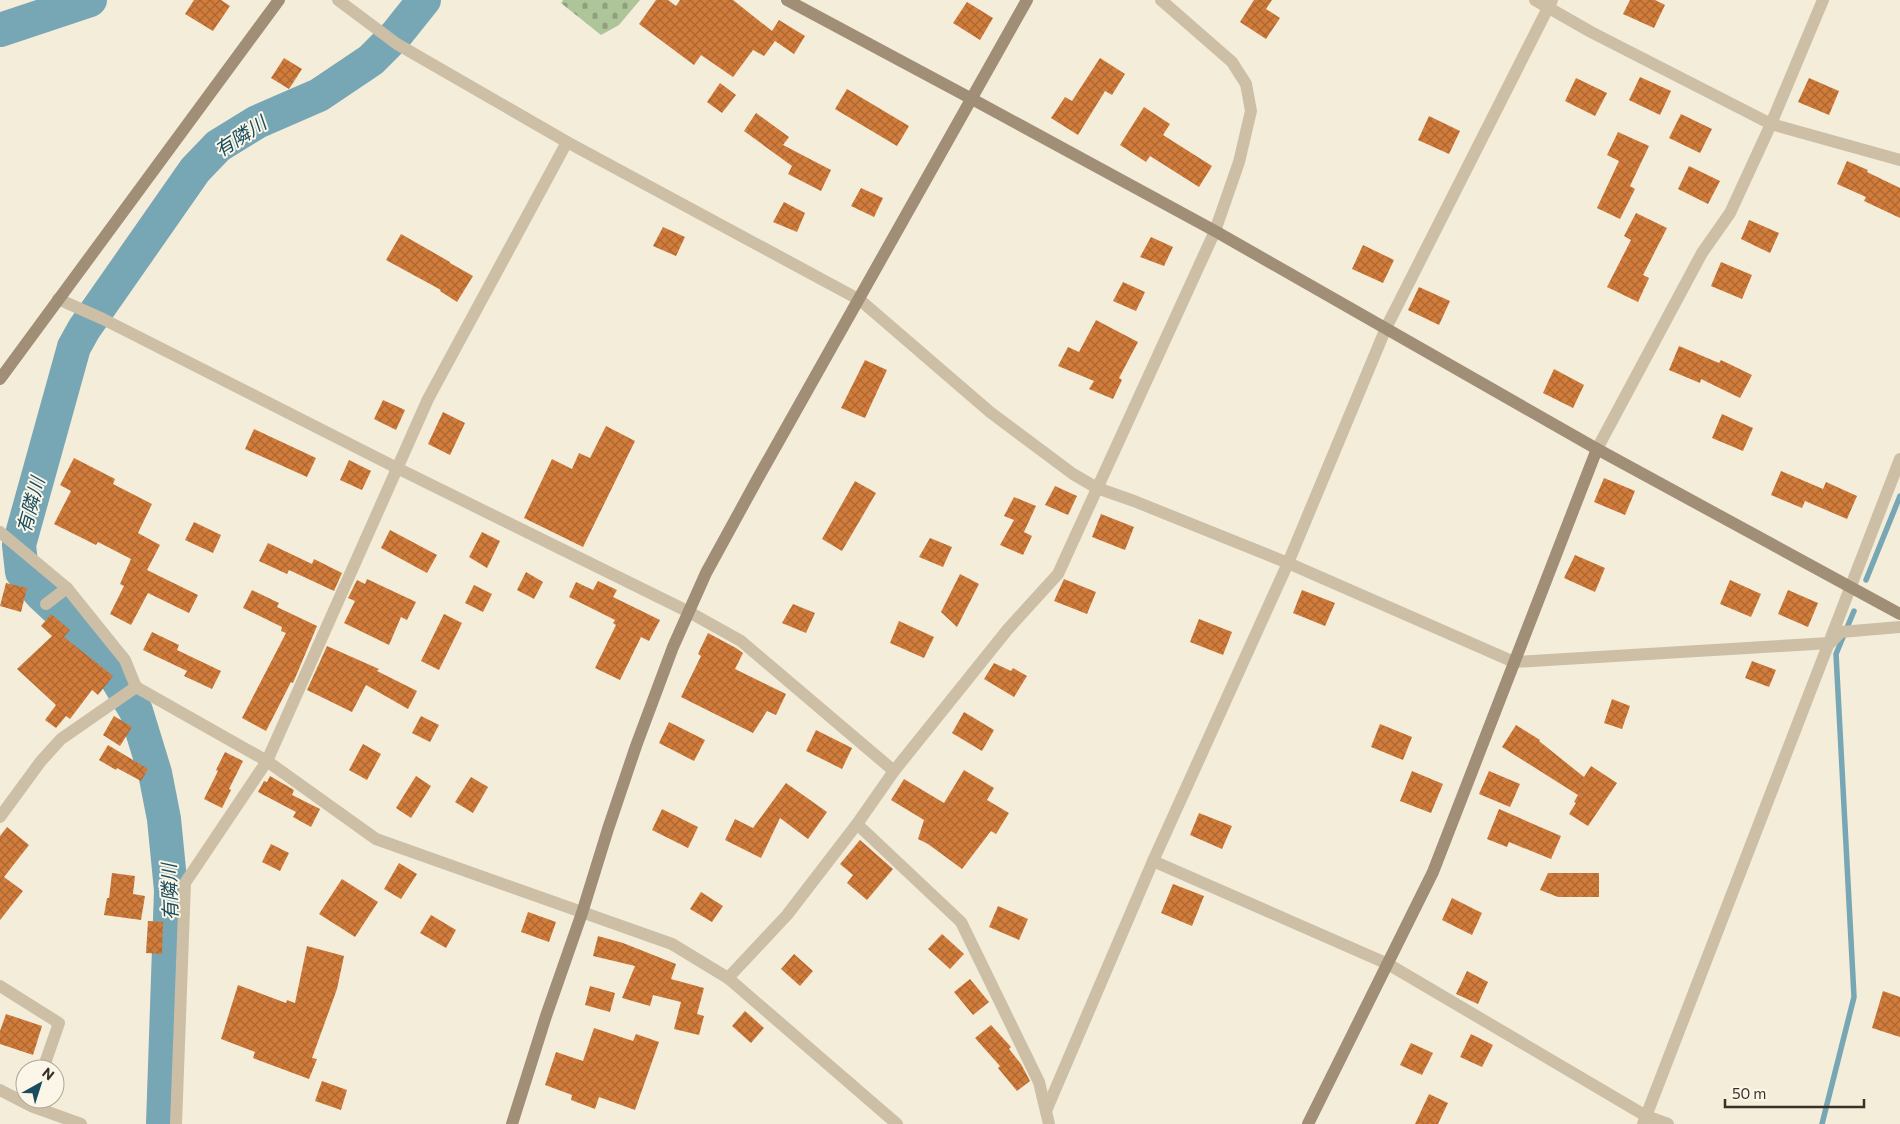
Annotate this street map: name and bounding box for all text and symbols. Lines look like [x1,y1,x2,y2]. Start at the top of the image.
water label: 有隣川 [210,110,272,161]
water label: 有隣川 [12,473,49,536]
water label: 有隣川 [156,861,181,921]
north arrow [15,1059,65,1109]
text: N [39,1064,58,1083]
scale bar [1725,1076,1864,1108]
text: 50 m [1732,1084,1766,1102]

